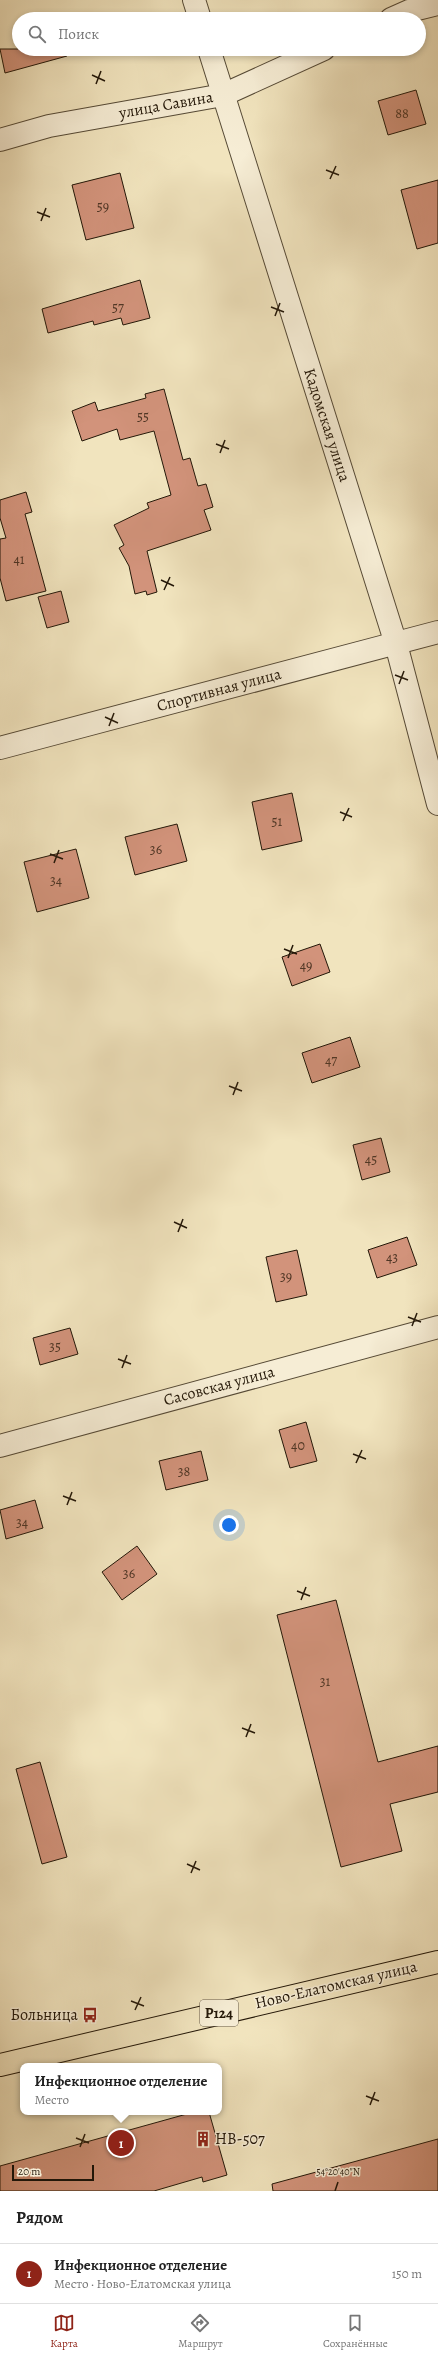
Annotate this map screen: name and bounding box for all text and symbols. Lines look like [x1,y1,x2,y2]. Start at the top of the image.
search box [12,12,426,56]
icon: search [26,23,48,45]
text: Поиск [58,24,99,44]
street label: улица Савина [116,86,215,124]
house number: 88 [395,104,409,123]
house number: 59 [97,197,109,216]
house number: 57 [112,298,124,317]
street label: Кадомская улица [298,365,356,485]
house number: 55 [137,407,149,426]
house number: 41 [13,550,25,569]
street label: Спортивная улица [154,663,284,717]
house number: 51 [272,812,283,831]
house number: 36 [150,840,162,859]
house number: 34 [50,871,62,890]
house number: 49 [300,956,312,975]
house number: 47 [325,1051,337,1070]
house number: 45 [365,1150,377,1169]
house number: 43 [386,1248,398,1267]
house number: 39 [280,1267,292,1286]
house number: 35 [49,1337,61,1356]
street label: Сасовская улица [161,1360,277,1411]
house number: 40 [291,1436,305,1455]
house number: 38 [178,1462,191,1481]
house number: 34 [16,1513,28,1532]
your location [219,1515,239,1535]
house number: 36 [123,1564,135,1583]
house number: 31 [320,1672,331,1691]
street label: Ново-Елатомская улица [253,1955,420,2014]
road number: Р124 [200,2000,238,2026]
place label: Больница [10,2004,79,2026]
bus stop icon: Больница [81,2006,99,2024]
popup [20,2063,222,2115]
text: Инфекционное отделение [34,2071,208,2091]
text: Место [34,2091,69,2108]
pin: 1 [108,2128,134,2158]
place label: НВ-507 [215,2128,265,2150]
building icon: НВ-507 [194,2130,212,2148]
scale bar [12,2163,94,2182]
text: 20 m [18,2164,40,2179]
text: 54°20'40"N [316,2165,360,2178]
text: Рядом [16,2206,63,2229]
text: Инфекционное отделение [54,2255,227,2275]
text: 1 [27,2265,31,2282]
text: 150 m [392,2265,422,2282]
text: Место · Ново-Елатомская улица [54,2275,231,2292]
tab: Карта [50,2312,78,2351]
tab: Маршрут [178,2312,223,2351]
tab: Сохранённые [323,2312,388,2351]

